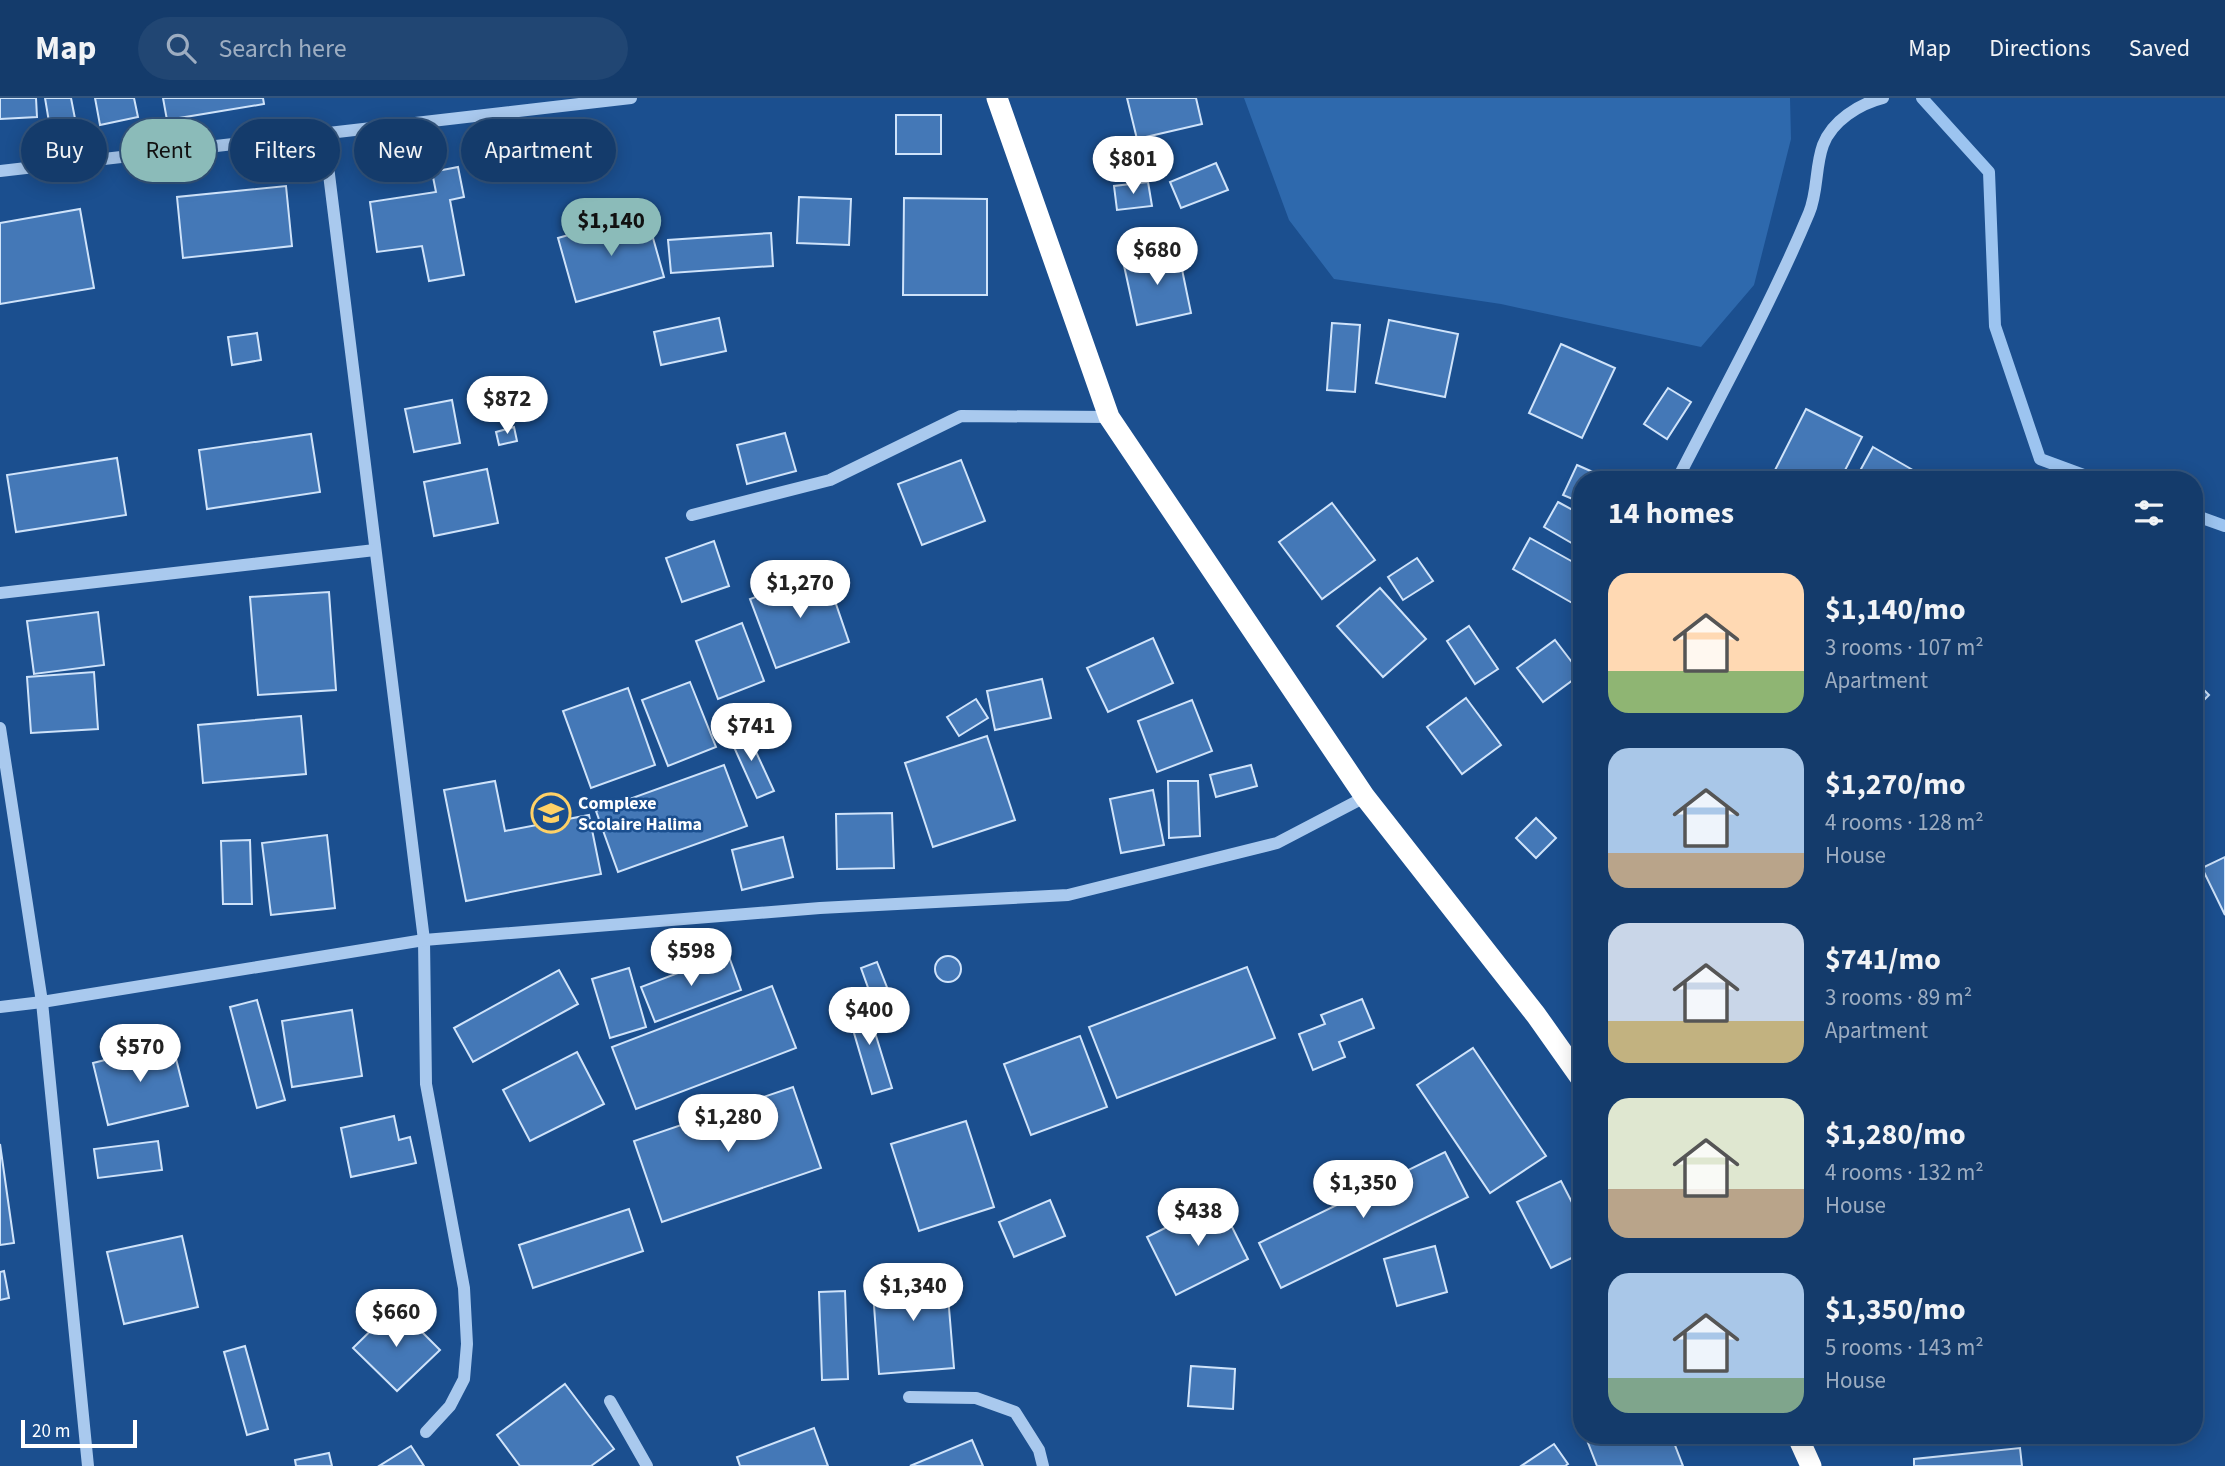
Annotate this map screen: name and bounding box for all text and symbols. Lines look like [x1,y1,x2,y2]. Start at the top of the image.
search box [138,17,628,80]
text: Map [35,25,96,72]
icon: search [162,29,200,67]
text: Search here [218,30,347,67]
text: Map [1908,31,1951,66]
text: Directions [1989,31,2091,66]
text: Saved [2129,31,2190,66]
chip: Buy [21,119,107,182]
chip: Rent [121,119,216,182]
chip: Filters [230,119,340,182]
chip: New [354,119,447,182]
chip: Apartment [461,119,616,182]
pin: $801 [1092,136,1174,196]
text: $801 [1109,142,1157,175]
pin: $1,140 [554,198,668,258]
text: $1,140 [577,204,645,237]
pin: $680 [1116,228,1198,287]
text: $680 [1133,233,1181,266]
pin: $872 [466,376,548,436]
text: $872 [483,382,531,415]
text: 14 homes [1608,492,1734,535]
icon: filters [2130,494,2168,532]
pin: $1,270 [743,560,857,620]
text: $1,270 [766,566,834,599]
text: $1,140/mo [1825,588,1966,631]
icon: home [1664,601,1748,685]
text: 3 rooms · 107 m² [1825,631,1984,664]
text: Apartment [1825,664,1928,697]
pin: $741 [710,704,792,763]
text: $741 [727,709,775,742]
text: $1,270/mo [1825,763,1966,806]
icon: home [1664,776,1748,860]
place label: Complexe Scolaire Halima [578,791,702,837]
school or university icon: Complexe Scolaire Halima [530,792,572,834]
text: 4 rooms · 128 m² [1825,806,1984,839]
text: House [1825,839,1886,872]
pin: $598 [650,928,732,988]
text: $598 [667,934,715,967]
text: $741/mo [1825,938,1941,981]
icon: home [1664,951,1748,1035]
text: 3 rooms · 89 m² [1825,981,1972,1014]
pin: $400 [828,988,910,1047]
text: $400 [845,993,893,1026]
text: Apartment [1825,1014,1928,1047]
pin: $570 [99,1024,181,1084]
text: $570 [116,1030,164,1063]
pin: $1,280 [671,1094,785,1154]
text: $1,280 [694,1100,762,1133]
text: $1,280/mo [1825,1113,1966,1156]
icon: home [1664,1126,1748,1210]
text: 4 rooms · 132 m² [1825,1156,1984,1189]
pin: $1,350 [1306,1160,1420,1220]
text: $1,350 [1329,1166,1397,1199]
pin: $438 [1157,1188,1239,1248]
text: House [1825,1189,1886,1222]
text: $438 [1174,1194,1222,1227]
pin: $1,340 [856,1264,970,1323]
text: $1,340 [879,1269,947,1302]
text: $1,350/mo [1825,1288,1966,1331]
pin: $660 [355,1290,437,1349]
text: $660 [372,1295,420,1328]
icon: home [1664,1301,1748,1385]
text: 5 rooms · 143 m² [1825,1331,1984,1364]
text: House [1825,1364,1886,1397]
scale bar [21,1417,136,1449]
text: 20 m [32,1418,70,1445]

